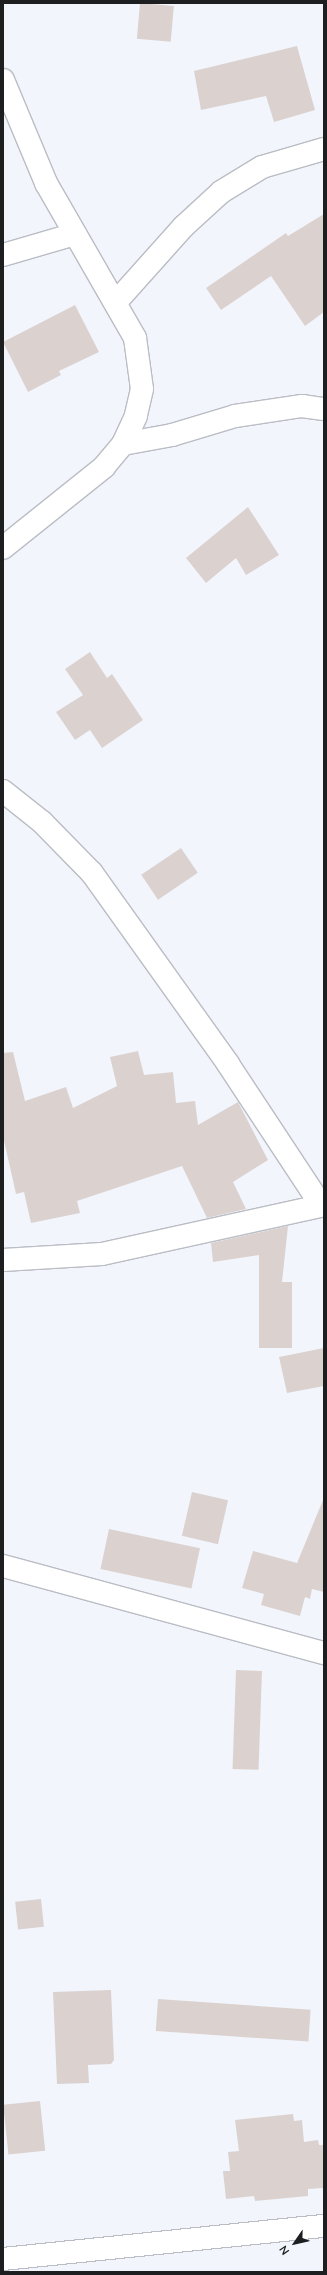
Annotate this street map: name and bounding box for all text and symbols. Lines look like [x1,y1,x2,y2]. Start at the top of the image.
north arrow [275,2223,315,2263]
text: N [276,2242,293,2258]

